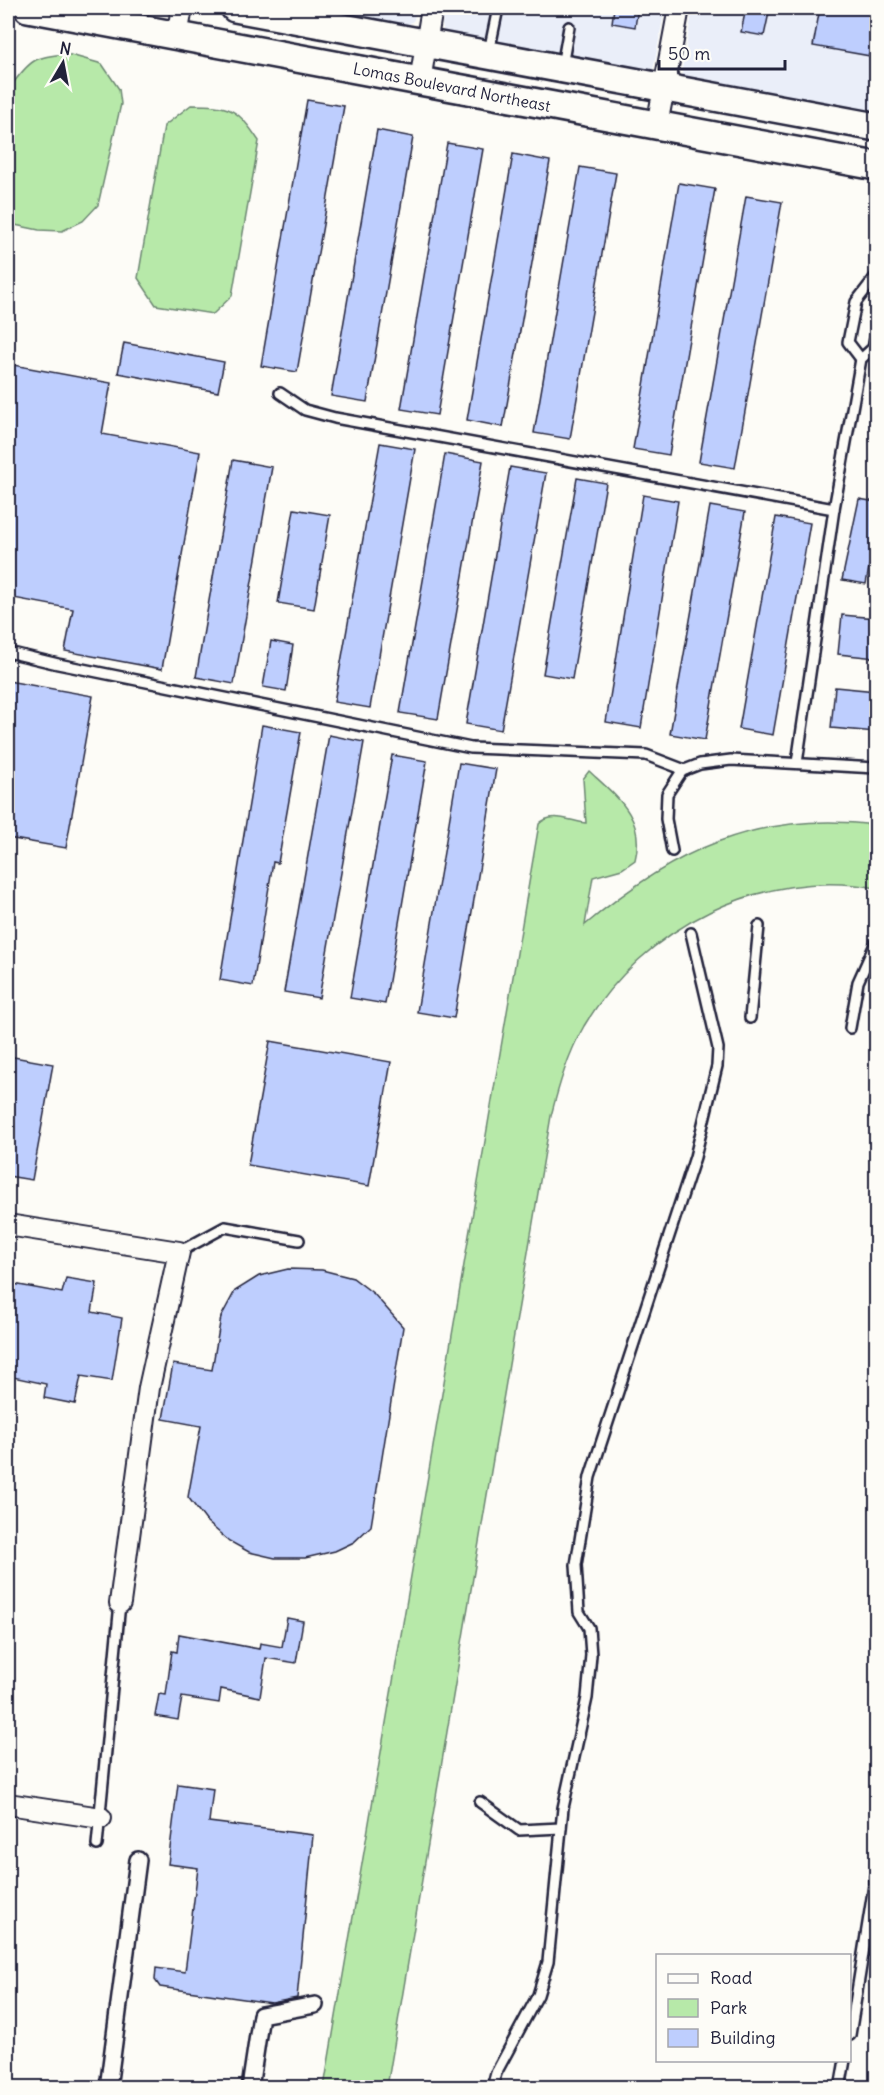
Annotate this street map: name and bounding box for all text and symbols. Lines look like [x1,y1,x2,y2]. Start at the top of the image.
north arrow [33,33,93,93]
scale bar [659,33,785,71]
text: N [58,37,73,59]
text: 50 m [668,42,710,65]
street label: Lomas Boulevard Northeast [352,58,553,116]
legend [656,1954,851,2062]
text: Road [710,1966,753,1989]
text: Park [710,1996,747,2019]
text: Building [710,2026,775,2049]

